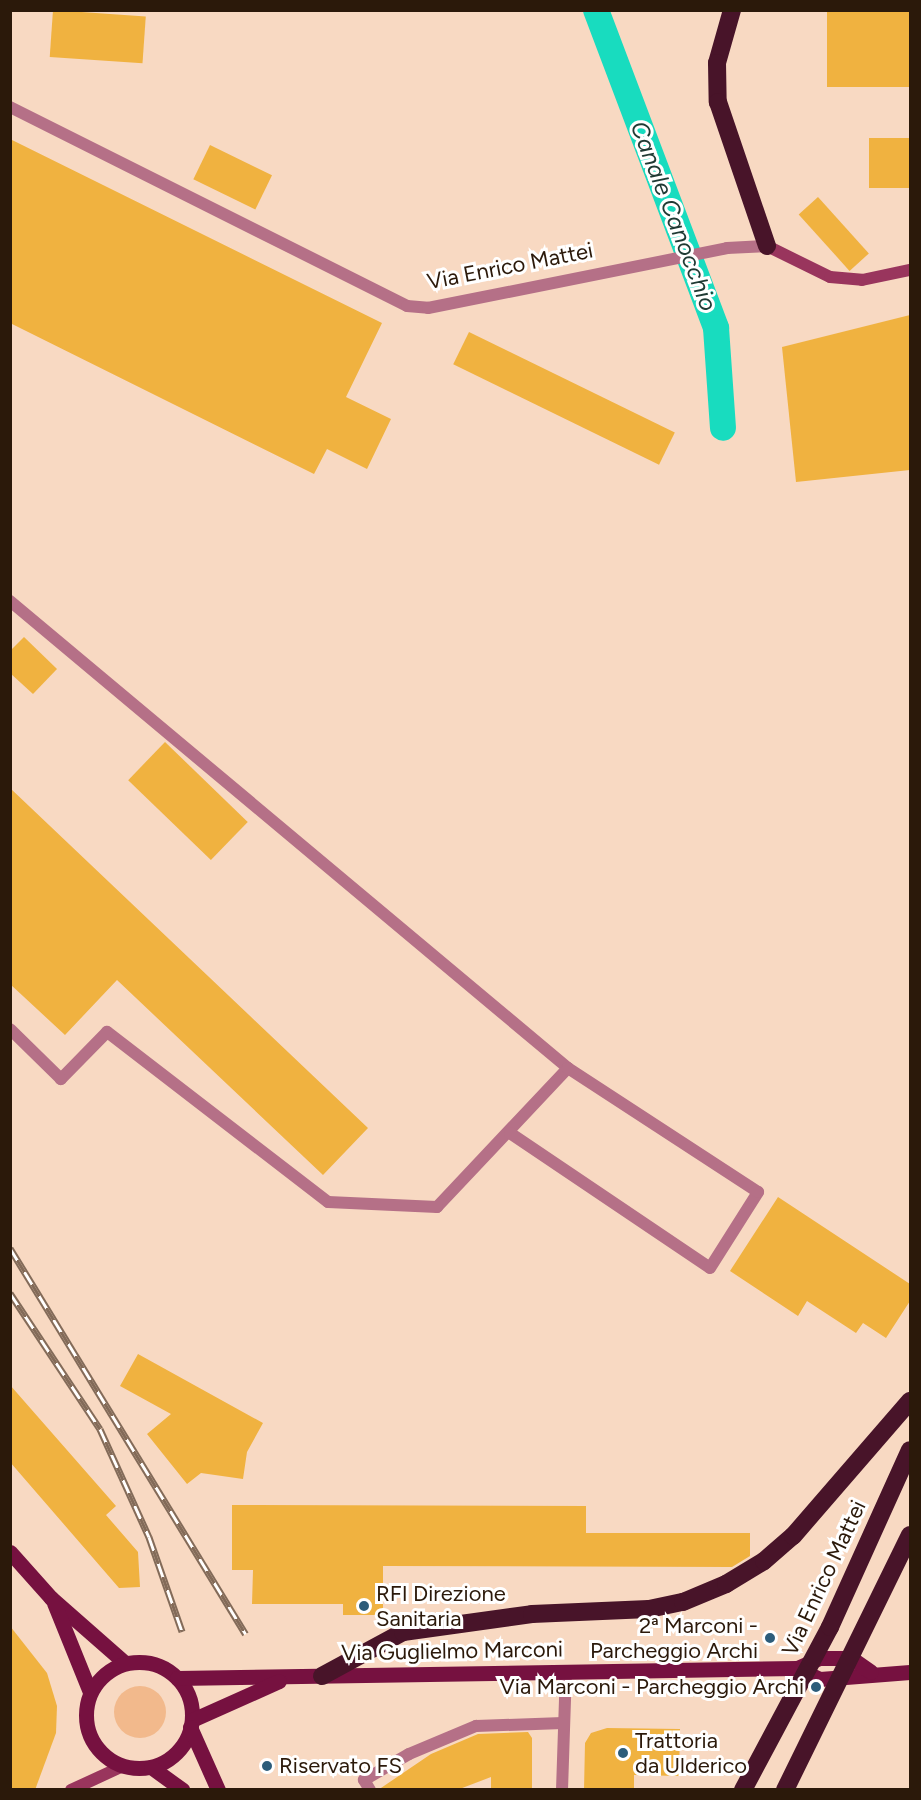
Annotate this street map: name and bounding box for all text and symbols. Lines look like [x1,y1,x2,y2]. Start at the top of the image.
water label: Canale Canocchio [625,117,723,315]
street label: Via Enrico Mattei [425,237,595,295]
street label: Via Enrico Mattei [776,1496,872,1660]
place label: RFI Direzione Sanitaria [376,1580,506,1632]
marker: RFI Direzione Sanitaria [357,1599,371,1613]
place label: 2ª Marconi - Parcheggio Archi [590,1612,758,1664]
marker: 2ª Marconi - Parcheggio Archi [763,1631,777,1645]
street label: Via Guglielmo Marconi [341,1636,563,1666]
place label: Via Marconi - Parcheggio Archi [500,1674,804,1700]
marker: Via Marconi - Parcheggio Archi [809,1680,823,1694]
place label: Trattoria da Ulderico [635,1727,747,1778]
marker: Trattoria da Ulderico [616,1746,630,1760]
place label: Riservato FS [279,1753,402,1779]
marker: Riservato FS [260,1759,274,1773]

